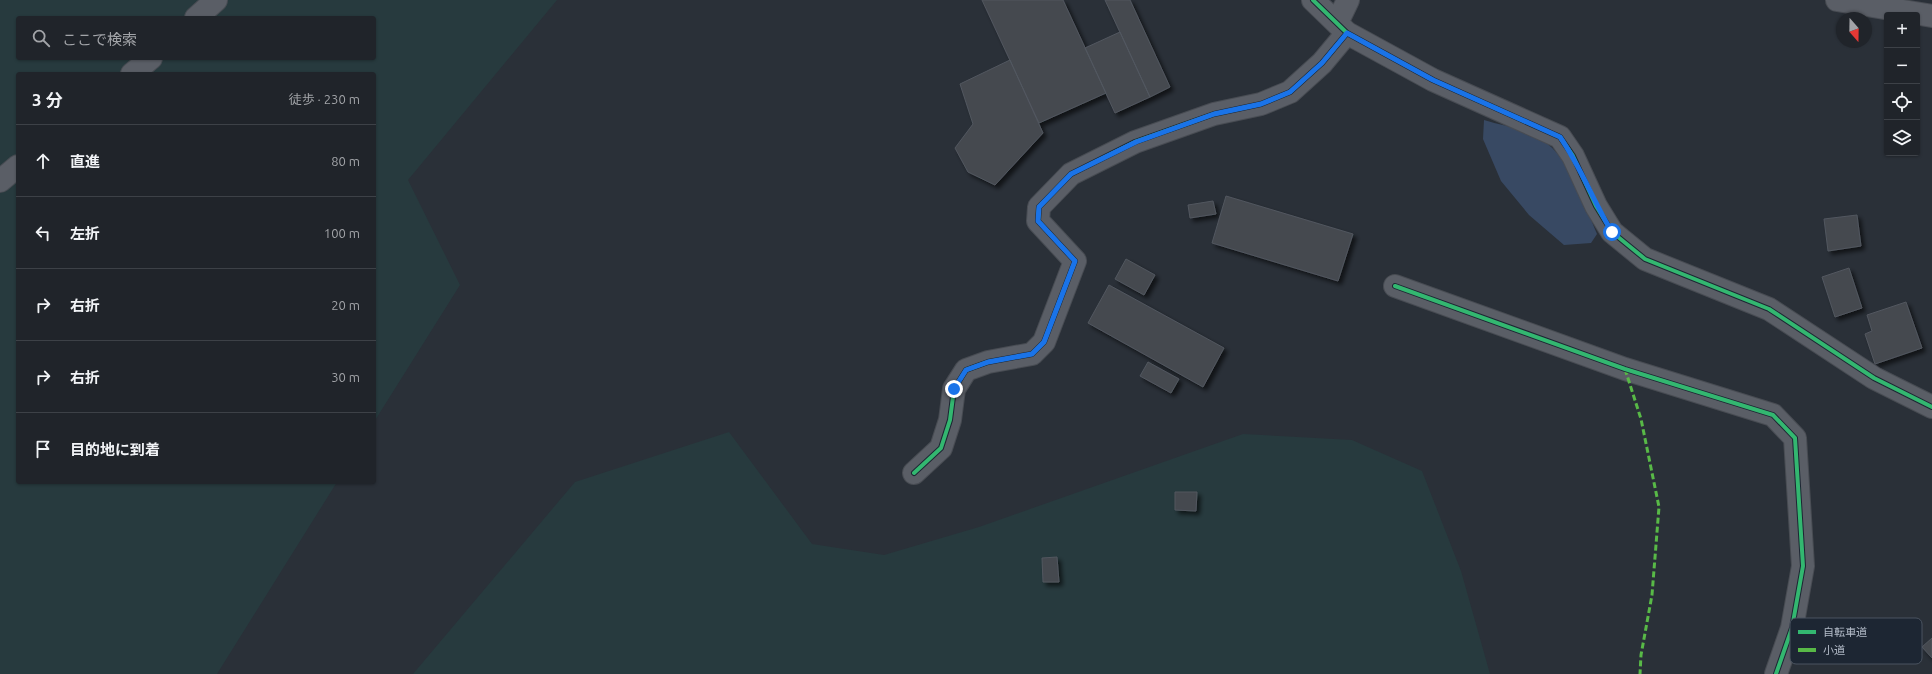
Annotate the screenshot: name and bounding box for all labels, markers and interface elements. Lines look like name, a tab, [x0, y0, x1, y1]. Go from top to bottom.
north arrow	[1836, 12, 1872, 48]
map controls	[1884, 12, 1920, 156]
button: +	[1884, 12, 1920, 48]
search box	[16, 16, 376, 60]
icon: search	[30, 27, 52, 49]
text: ここで検索	[62, 31, 137, 48]
button: −	[1884, 48, 1920, 84]
button: locate	[1884, 84, 1920, 120]
text: 3 分	[32, 90, 63, 109]
text: 徒歩 · 230 m	[289, 92, 360, 106]
button: layers	[1884, 120, 1920, 156]
icon: ahead	[32, 150, 54, 172]
text: 直進	[70, 153, 100, 170]
text: 80 m	[331, 154, 360, 168]
icon: left	[32, 222, 54, 244]
route start	[1603, 223, 1621, 241]
text: 左折	[70, 225, 100, 242]
text: 100 m	[324, 226, 360, 240]
icon: right	[32, 294, 54, 316]
text: 右折	[70, 297, 100, 314]
text: 20 m	[331, 298, 360, 312]
icon: right	[32, 366, 54, 388]
text: 右折	[70, 369, 100, 386]
text: 30 m	[331, 370, 360, 384]
route end	[945, 380, 963, 398]
icon: arrive	[32, 438, 54, 460]
text: 目的地に到着	[70, 441, 160, 458]
legend	[1790, 618, 1922, 664]
text: 自転車道	[1823, 626, 1867, 638]
text: 小道	[1823, 644, 1845, 656]

